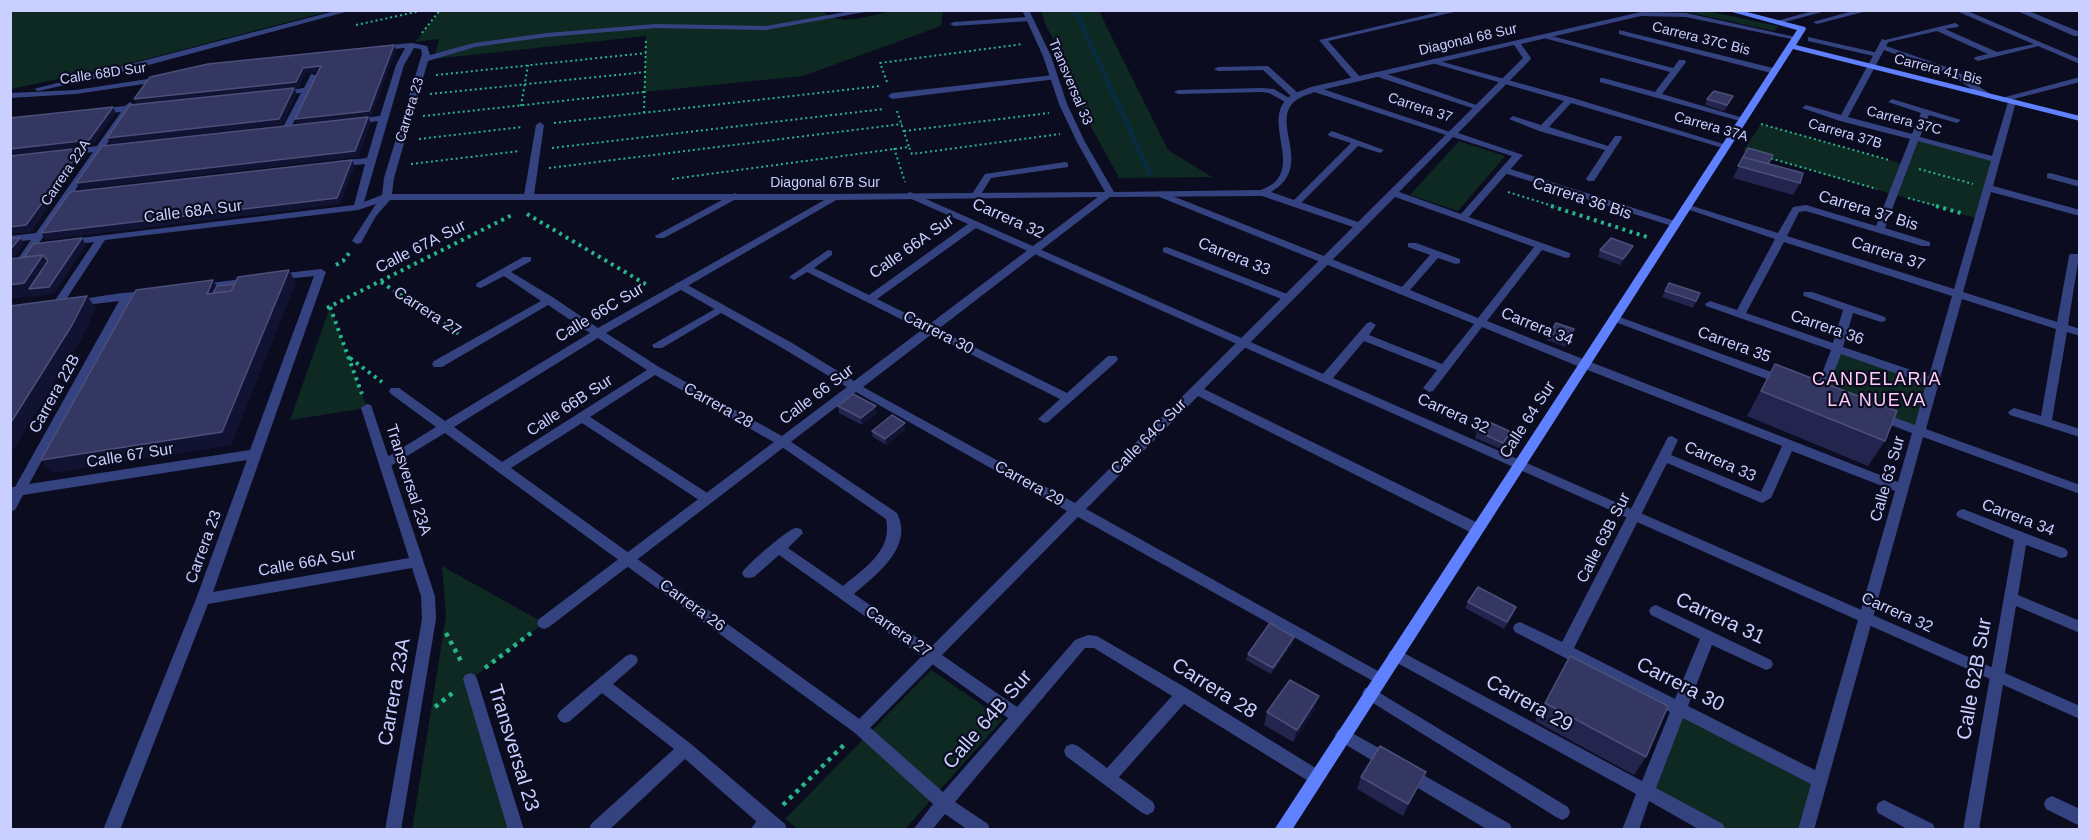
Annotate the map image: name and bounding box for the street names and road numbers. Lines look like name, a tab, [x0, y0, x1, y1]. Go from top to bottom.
street label: Carrera 37C Bis	[1650, 19, 1752, 59]
street label: Diagonal 68 Sur	[1417, 21, 1519, 59]
street label: Transversal 33	[1044, 36, 1096, 128]
street label: Carrera 41 Bis	[1892, 51, 1984, 89]
street label: Calle 68D Sur	[59, 60, 147, 88]
street label: Carrera 23	[392, 76, 428, 144]
street label: Carrera 37	[1386, 90, 1454, 126]
street label: Carrera 37C	[1865, 103, 1943, 139]
street label: Carrera 37A	[1672, 108, 1750, 146]
street label: Carrera 37B	[1806, 115, 1884, 153]
street label: Carrera 22A	[38, 137, 94, 209]
street label: Carrera 36 Bis	[1530, 174, 1634, 224]
street label: Diagonal 67B Sur	[770, 175, 880, 191]
street label: Carrera 37 Bis	[1816, 187, 1920, 235]
street label: Carrera 32	[969, 195, 1047, 243]
street label: Calle 68A Sur	[143, 196, 243, 228]
street label: Calle 66A Sur	[866, 211, 958, 283]
street label: Calle 67A Sur	[373, 216, 469, 278]
street label: Carrera 37	[1849, 233, 1927, 275]
street label: Carrera 33	[1195, 234, 1273, 280]
street label: Calle 66C Sur	[552, 279, 648, 347]
street label: Carrera 27	[390, 283, 464, 341]
street label: Carrera 34	[1498, 304, 1576, 350]
street label: Carrera 36	[1788, 306, 1866, 350]
street label: Carrera 30	[900, 307, 976, 359]
street label: Carrera 35	[1695, 323, 1773, 367]
street label: Carrera 22B	[25, 351, 85, 437]
street label: Calle 66 Sur	[776, 361, 858, 429]
street label: Calle 66B Sur	[523, 371, 617, 441]
street label: Calle 64 Sur	[1496, 378, 1560, 462]
street label: Carrera 28	[680, 379, 756, 433]
street label: Carrera 32	[1414, 390, 1492, 438]
street label: Calle 64C Sur	[1107, 395, 1191, 479]
street label: Transversal 23A	[381, 422, 435, 538]
street label: Calle 63 Sur	[1867, 434, 1909, 524]
street label: Carrera 33	[1681, 438, 1759, 486]
street label: Calle 67 Sur	[85, 440, 175, 472]
street label: Carrera 29	[991, 457, 1067, 511]
street label: Calle 63B Sur	[1573, 490, 1635, 586]
street label: Carrera 34	[1979, 495, 2057, 541]
street label: Carrera 23	[182, 508, 226, 586]
street label: Calle 66A Sur	[257, 545, 357, 581]
street label: Carrera 26	[655, 576, 729, 636]
street label: Carrera 31	[1672, 588, 1768, 650]
street label: Carrera 32	[1858, 589, 1936, 637]
street label: Carrera 27	[861, 602, 935, 662]
street label: Calle 62B Sur	[1952, 616, 1998, 742]
street label: Carrera 23A	[374, 636, 416, 748]
street label: Carrera 28	[1167, 653, 1261, 725]
street label: Carrera 30	[1632, 653, 1728, 717]
street label: Calle 64B Sur	[938, 666, 1038, 774]
street label: Carrera 29	[1481, 670, 1577, 738]
street label: Transversal 23	[482, 682, 544, 814]

